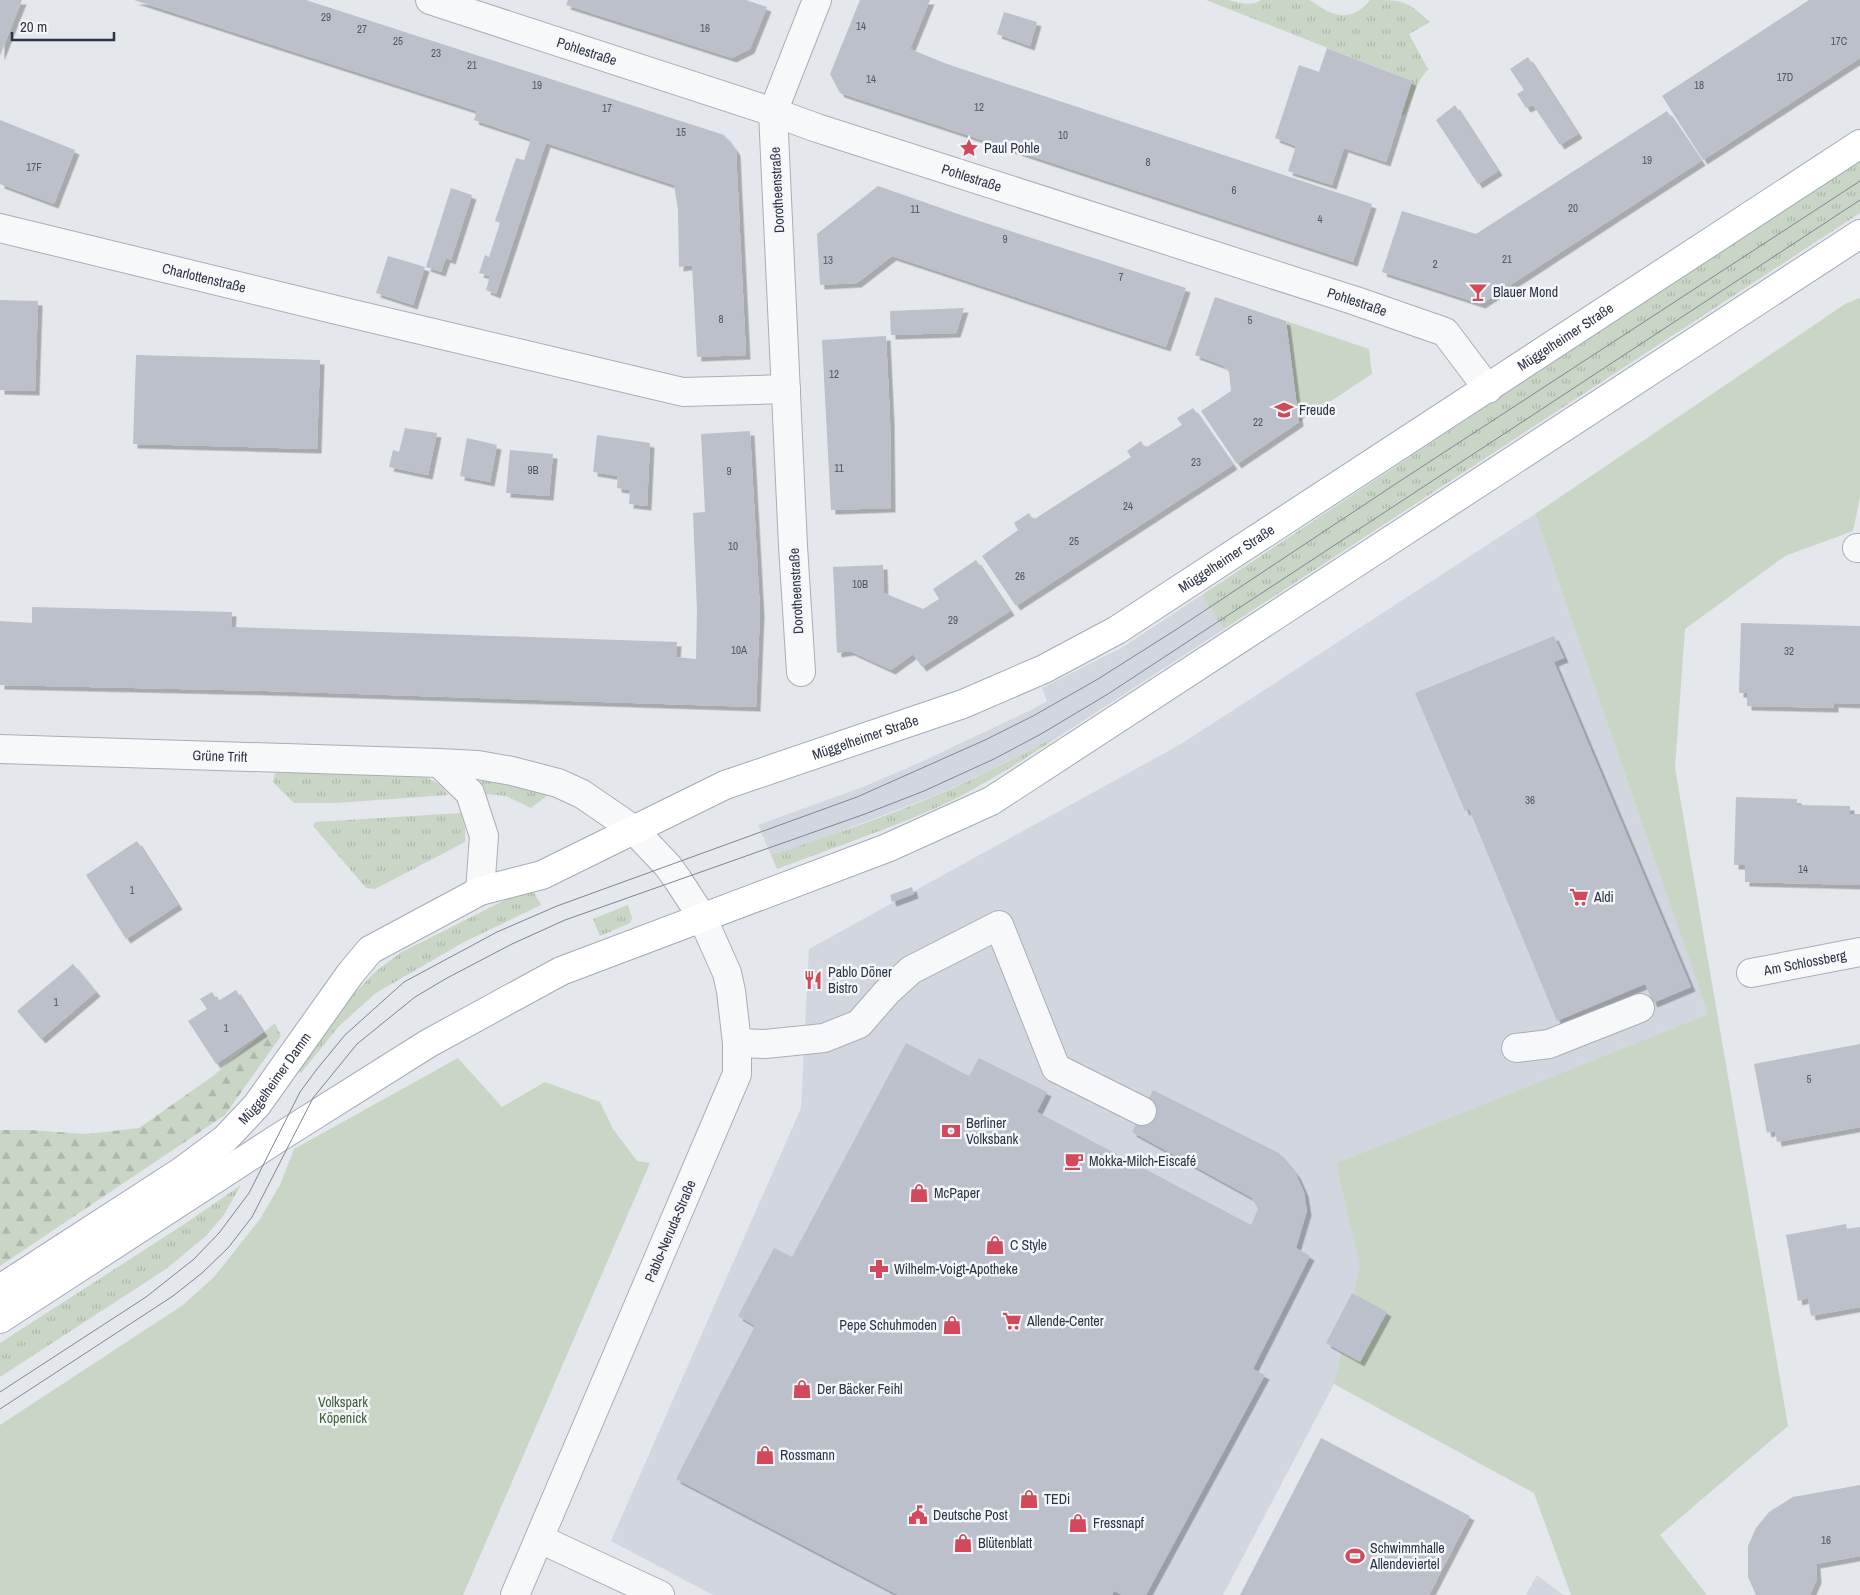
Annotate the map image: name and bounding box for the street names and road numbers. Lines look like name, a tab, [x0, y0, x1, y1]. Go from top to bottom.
street label: Pohlestraße	[555, 33, 619, 69]
street label: Dorotheenstraße	[766, 147, 788, 233]
street label: Pohlestraße	[939, 160, 1004, 196]
street label: Charlottenstraße	[160, 259, 248, 297]
street label: Pohlestraße	[1325, 283, 1389, 320]
street label: Müggelheimer Straße	[1514, 299, 1617, 375]
street label: Müggelheimer Straße	[1175, 520, 1278, 596]
street label: Dorotheenstraße	[785, 548, 807, 634]
street label: Müggelheimer Straße	[810, 711, 921, 764]
street label: Grüne Trift	[192, 746, 248, 766]
street label: Am Schlossberg	[1761, 946, 1848, 980]
street label: Müggelheimer Damm	[234, 1029, 315, 1128]
street label: Pablo-Neruda-Straße	[640, 1177, 700, 1285]

